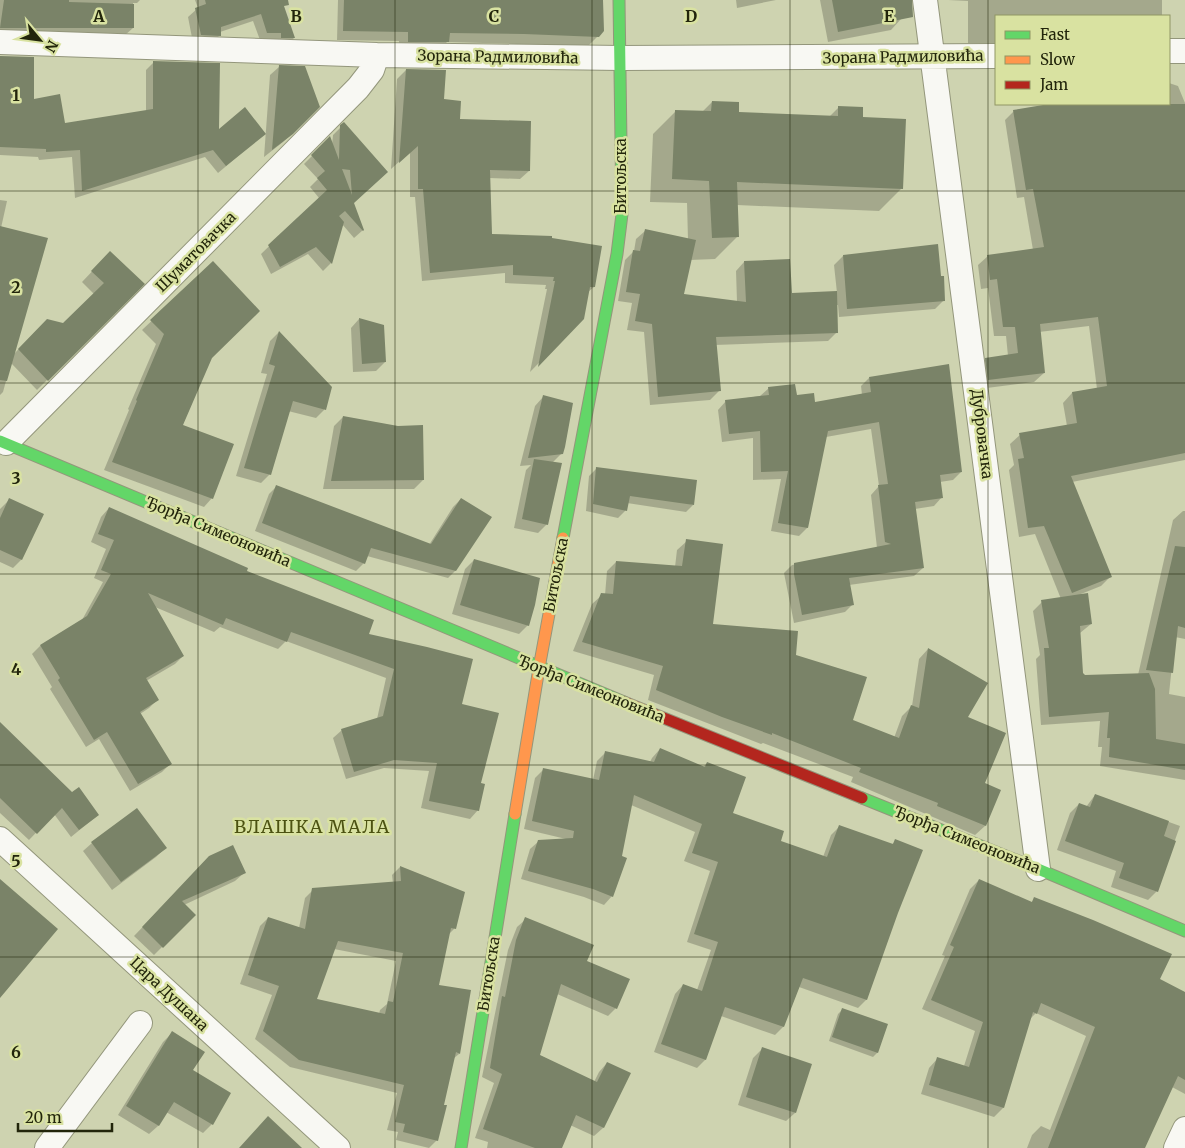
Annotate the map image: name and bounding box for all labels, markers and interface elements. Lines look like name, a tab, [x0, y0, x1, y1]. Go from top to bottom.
text: A	[92, 6, 105, 26]
text: B	[290, 6, 302, 26]
text: C	[489, 6, 499, 26]
text: D	[685, 6, 697, 26]
text: E	[884, 6, 895, 26]
north arrow	[15, 15, 65, 65]
legend	[995, 15, 1170, 105]
text: Fast	[1040, 25, 1070, 44]
text: N	[41, 37, 62, 56]
street label: Зорана Радмиловића	[417, 46, 579, 67]
street label: Зорана Радмиловића	[822, 46, 984, 67]
text: Slow	[1040, 50, 1075, 69]
text: Jam	[1039, 75, 1068, 94]
text: 1	[12, 85, 20, 105]
street label: Битољска	[611, 138, 630, 214]
street label: Шуматовачка	[151, 207, 240, 296]
text: 2	[11, 277, 21, 297]
street label: Дубровачка	[968, 388, 997, 480]
text: 3	[11, 468, 21, 488]
street label: Ђорђа Симеоновића	[143, 492, 294, 571]
street label: Битољска	[539, 536, 572, 614]
street label: Ђорђа Симеоновића	[515, 651, 667, 727]
text: 4	[11, 659, 21, 679]
street label: Ђорђа Симеоновића	[891, 802, 1043, 878]
district label: ВЛАШКА МАЛА	[234, 815, 390, 838]
text: 5	[11, 851, 21, 871]
street label: Битољска	[473, 935, 504, 1013]
street label: Цара Душана	[126, 952, 213, 1035]
text: 6	[11, 1042, 21, 1062]
scale bar	[18, 1100, 111, 1132]
text: 20 m	[25, 1108, 62, 1127]

